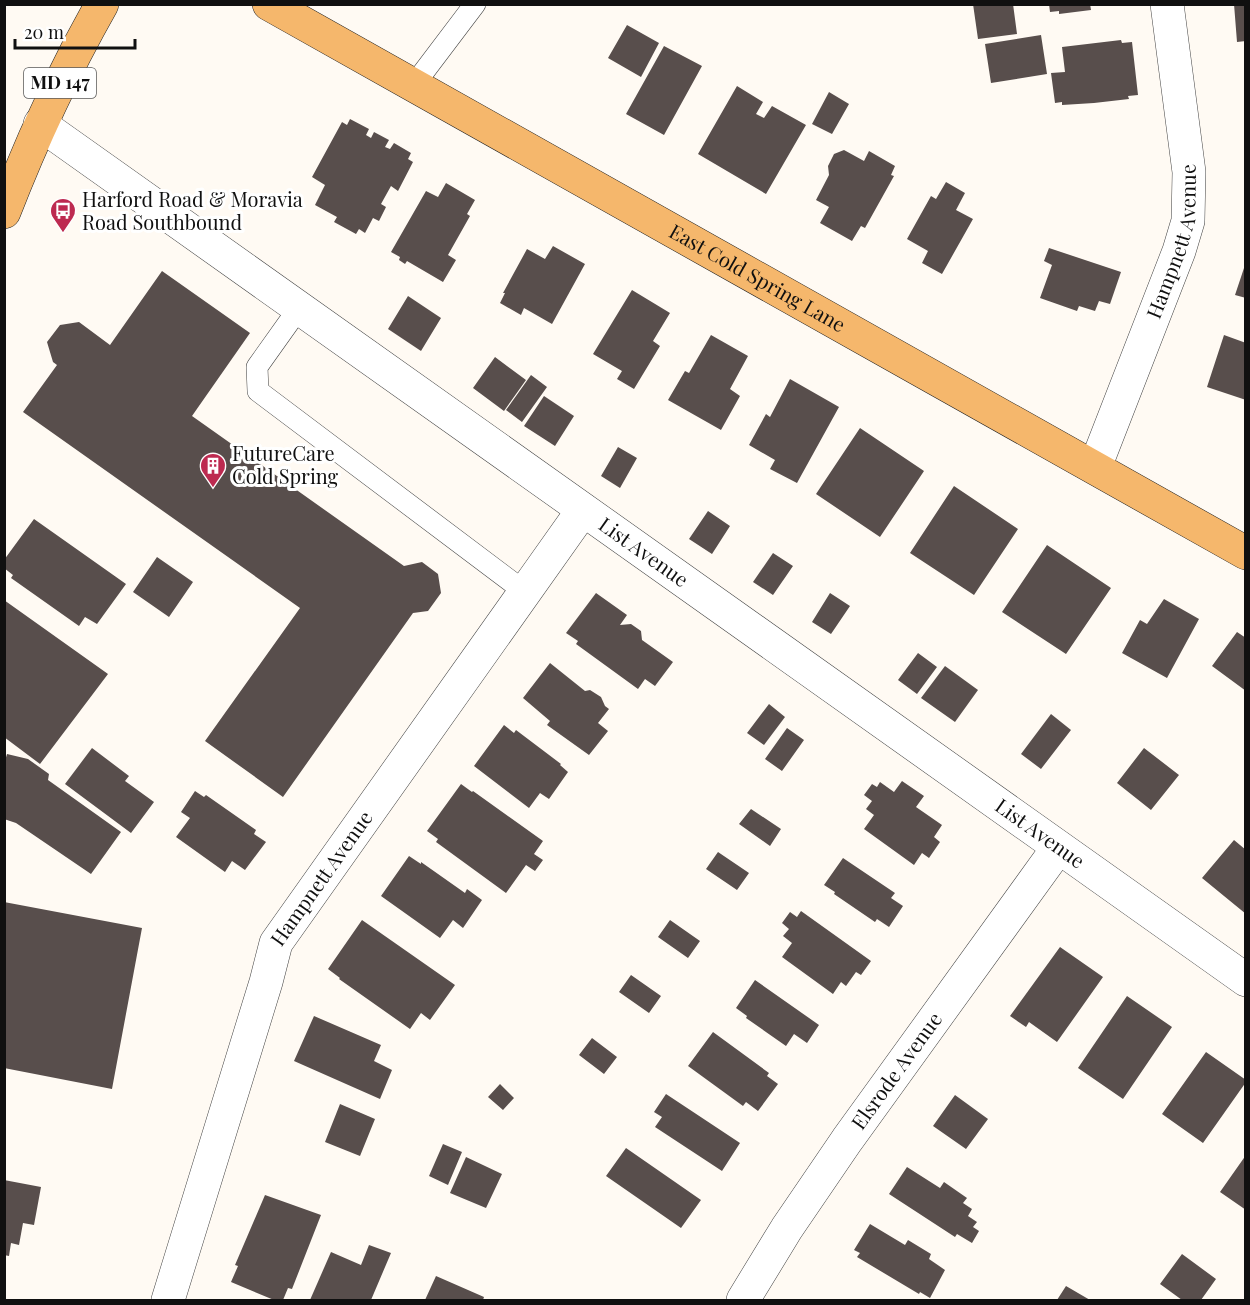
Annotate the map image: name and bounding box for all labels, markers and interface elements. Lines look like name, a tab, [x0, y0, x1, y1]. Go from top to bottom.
scale bar	[15, 12, 135, 50]
text: 20 m	[24, 20, 64, 44]
road number: MD 147	[24, 68, 96, 98]
street label: Hampnett Avenue	[1139, 163, 1201, 322]
place label: Harford Road & Moravia Road Southbound	[82, 185, 303, 235]
bus stop icon: Harford Road & Moravia Road Southbound	[48, 196, 78, 234]
street label: East Cold Spring Lane	[665, 217, 851, 337]
place label: FutureCare Cold Spring	[232, 439, 339, 489]
building icon: FutureCare Cold Spring	[198, 451, 228, 489]
street label: List Avenue	[594, 510, 694, 592]
street label: List Avenue	[991, 791, 1091, 873]
street label: Hampnett Avenue	[263, 805, 378, 951]
street label: Elsrode Avenue	[844, 1006, 947, 1134]

